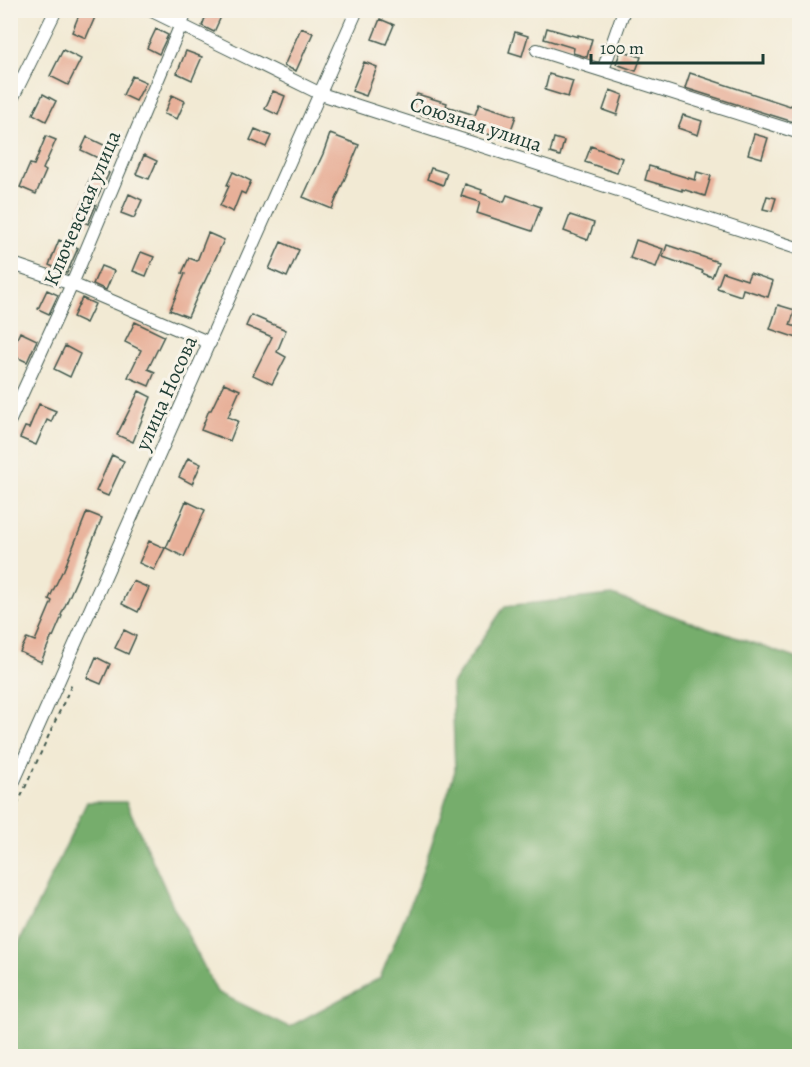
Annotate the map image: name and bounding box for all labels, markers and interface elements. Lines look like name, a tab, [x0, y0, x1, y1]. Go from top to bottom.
scale bar	[591, 27, 764, 65]
text: 100 m	[600, 36, 644, 60]
street label: Союзная улица	[406, 89, 546, 159]
street label: Ключевская улица	[37, 126, 127, 290]
street label: улица Носова	[128, 331, 204, 456]

